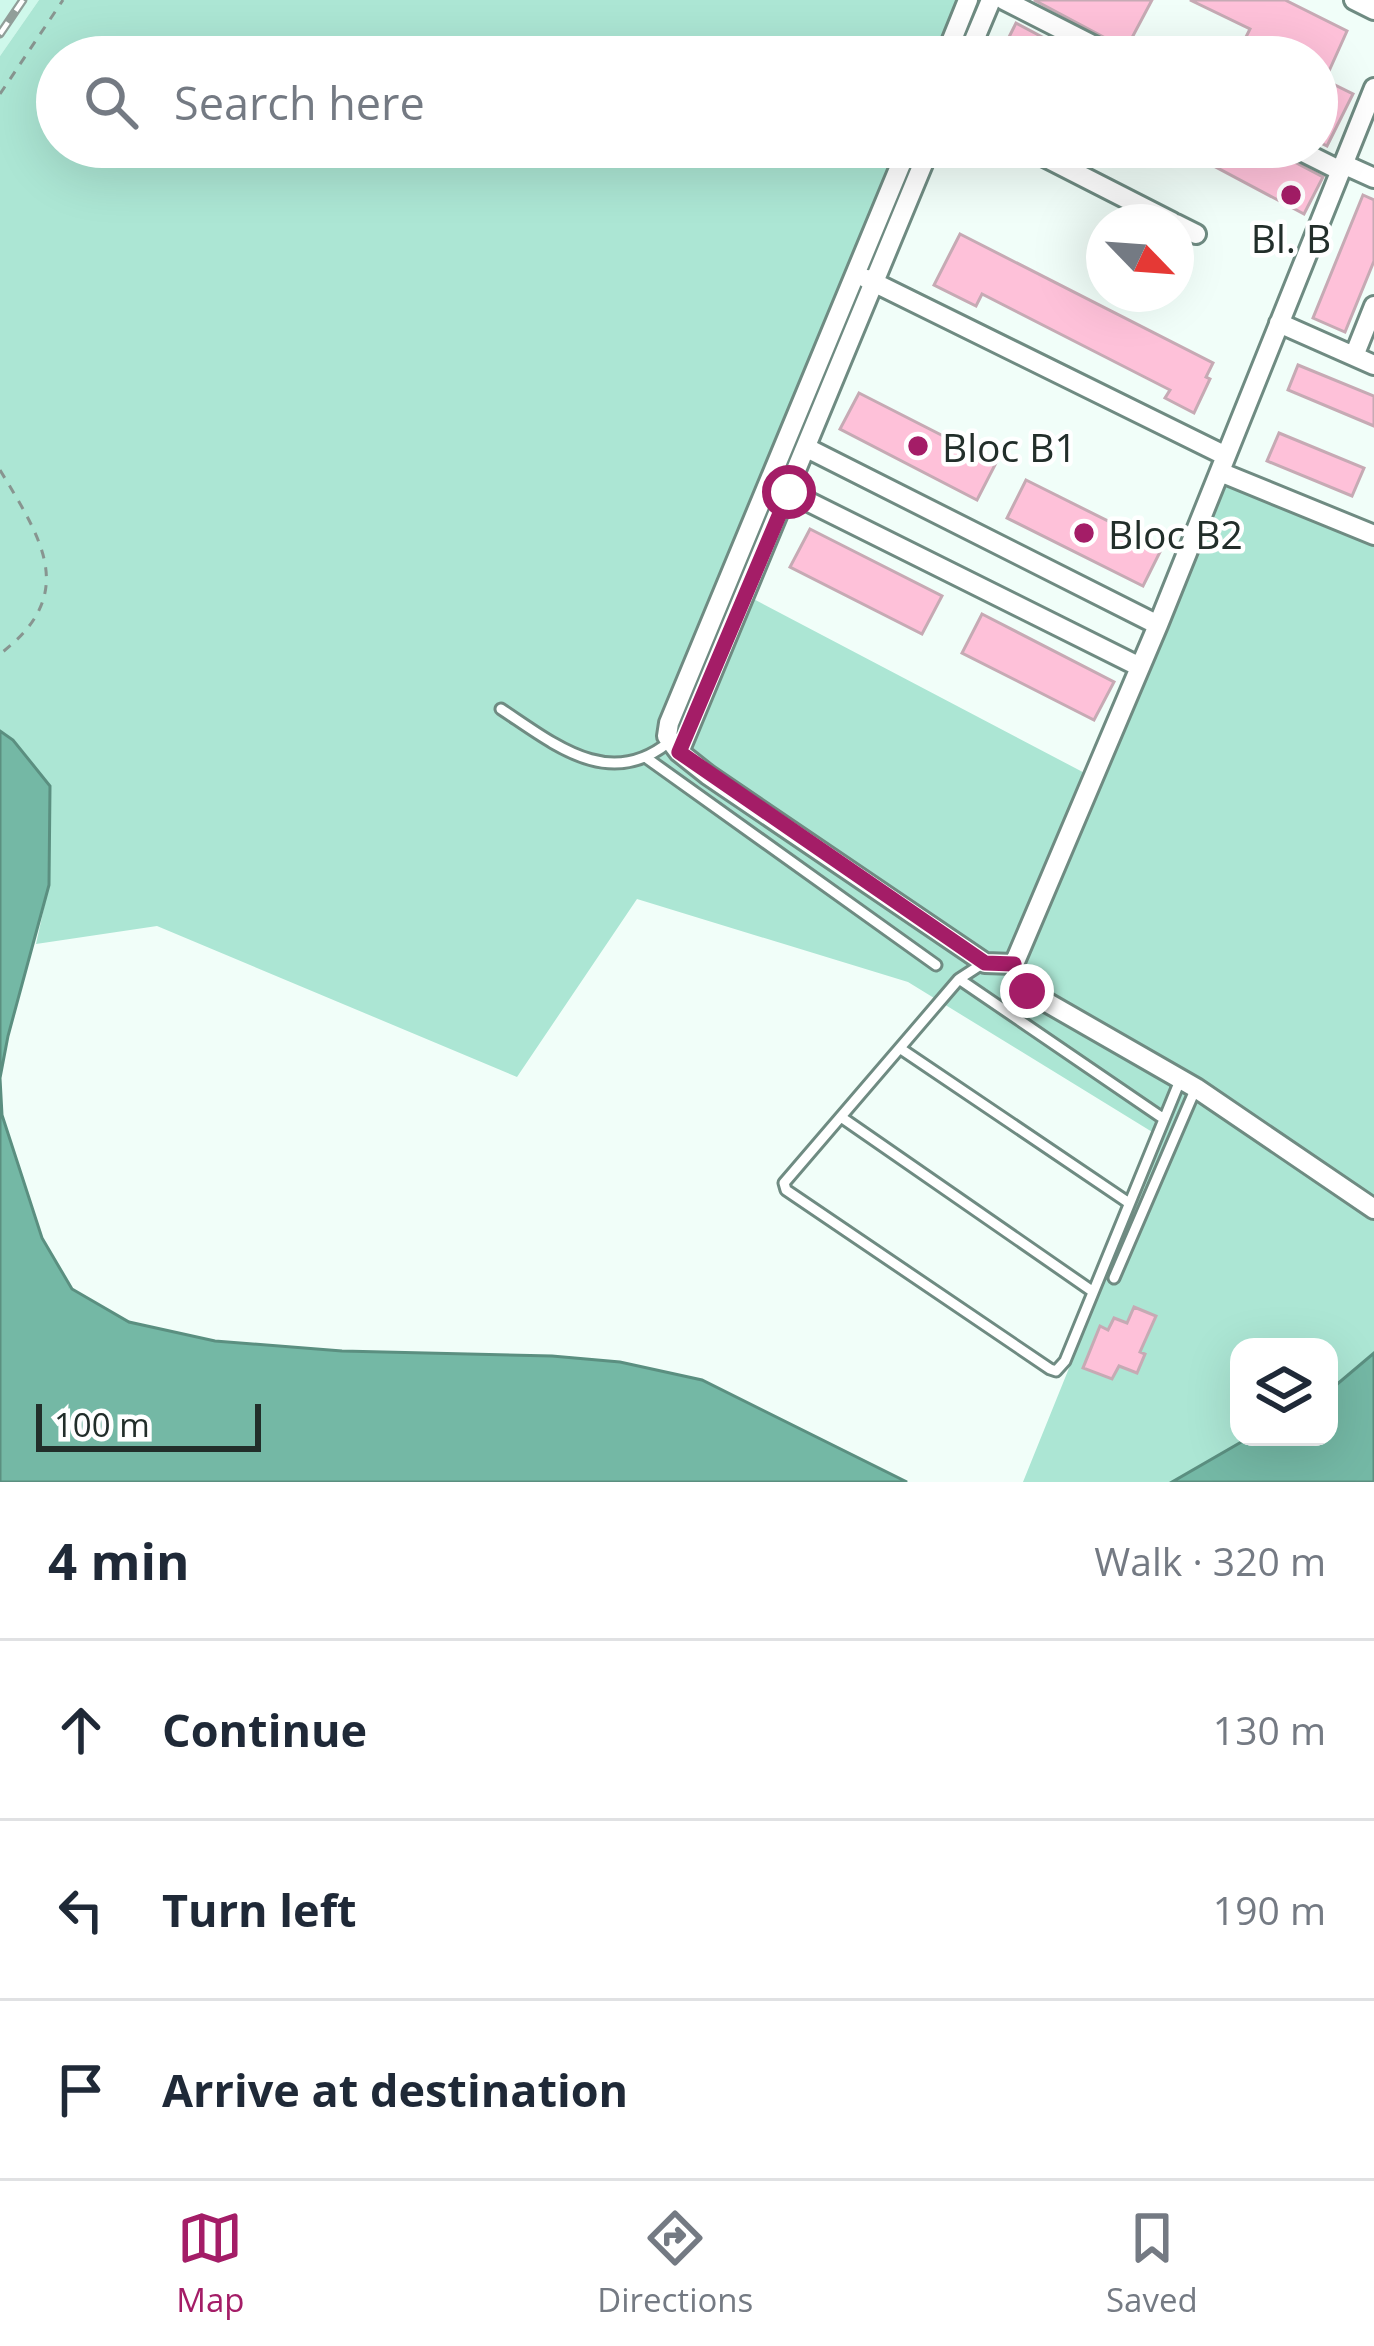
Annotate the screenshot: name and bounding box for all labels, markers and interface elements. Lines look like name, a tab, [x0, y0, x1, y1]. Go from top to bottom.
search box	[36, 36, 1338, 168]
icon: search	[78, 69, 144, 135]
text: Search here	[174, 72, 425, 133]
marker: Bl. B	[1278, 182, 1304, 208]
north arrow	[1086, 204, 1194, 312]
place label: Bl. B	[1251, 211, 1331, 264]
place label: Bloc B1	[942, 420, 1077, 473]
marker: Bloc B1	[905, 433, 931, 459]
route start	[762, 465, 816, 519]
place label: Bloc B2	[1108, 507, 1243, 560]
marker: Bloc B2	[1071, 520, 1097, 546]
route end	[1000, 964, 1054, 1018]
map controls	[1230, 1338, 1338, 1446]
button: layers	[1230, 1338, 1338, 1446]
scale bar	[36, 1398, 261, 1451]
text: 100 m	[54, 1402, 150, 1447]
text: 4 min	[48, 1525, 190, 1595]
text: Walk · 320 m	[1094, 1534, 1326, 1587]
icon: ahead	[48, 1697, 114, 1763]
text: Continue	[162, 1699, 367, 1760]
text: 130 m	[1213, 1703, 1326, 1756]
icon: left	[48, 1877, 114, 1943]
text: Turn left	[162, 1879, 357, 1940]
text: 190 m	[1213, 1883, 1326, 1936]
icon: arrive	[48, 2057, 114, 2123]
text: Arrive at destination	[162, 2059, 628, 2120]
tab: Map	[176, 2205, 245, 2322]
tab: Directions	[597, 2205, 753, 2322]
tab: Saved	[1106, 2205, 1198, 2322]

